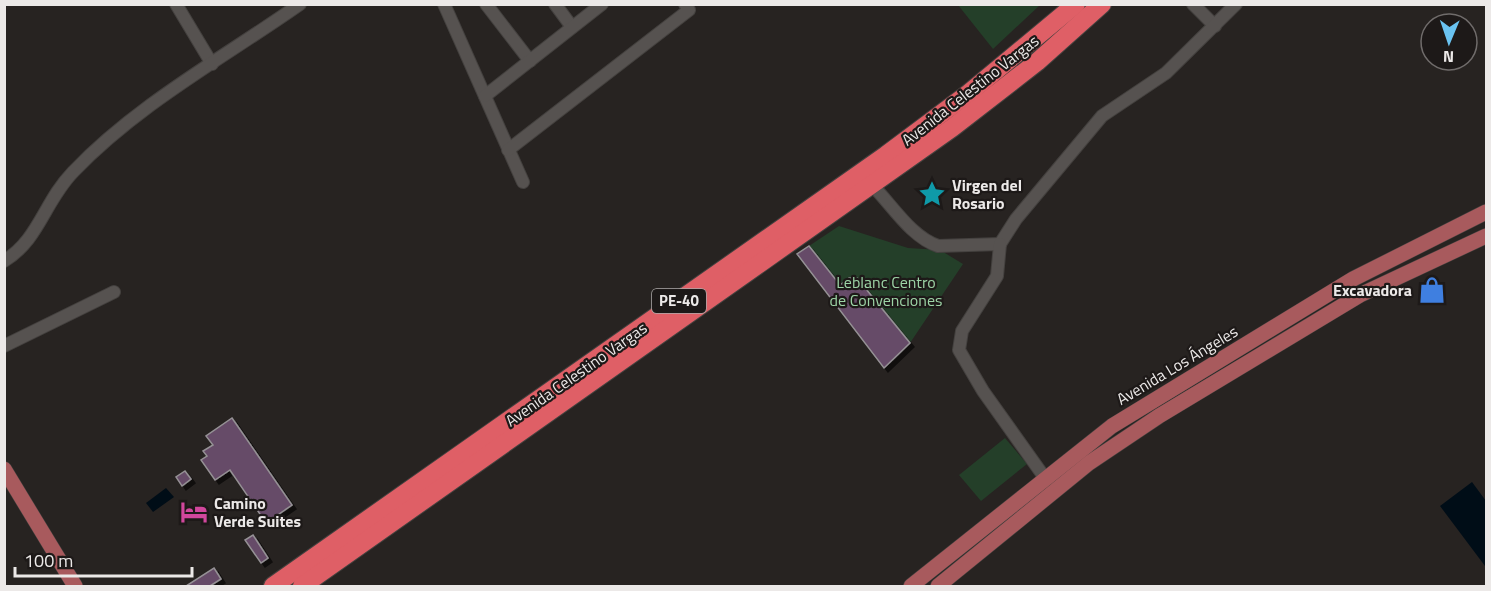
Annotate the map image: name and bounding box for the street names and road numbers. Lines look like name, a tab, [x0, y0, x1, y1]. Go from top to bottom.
street label: Avenida Celestino Vargas	[896, 29, 1044, 151]
road number: PE-40	[652, 289, 706, 313]
street label: Avenida Celestino Vargas	[500, 316, 652, 432]
street label: Avenida Los Ángeles	[1112, 319, 1242, 411]

